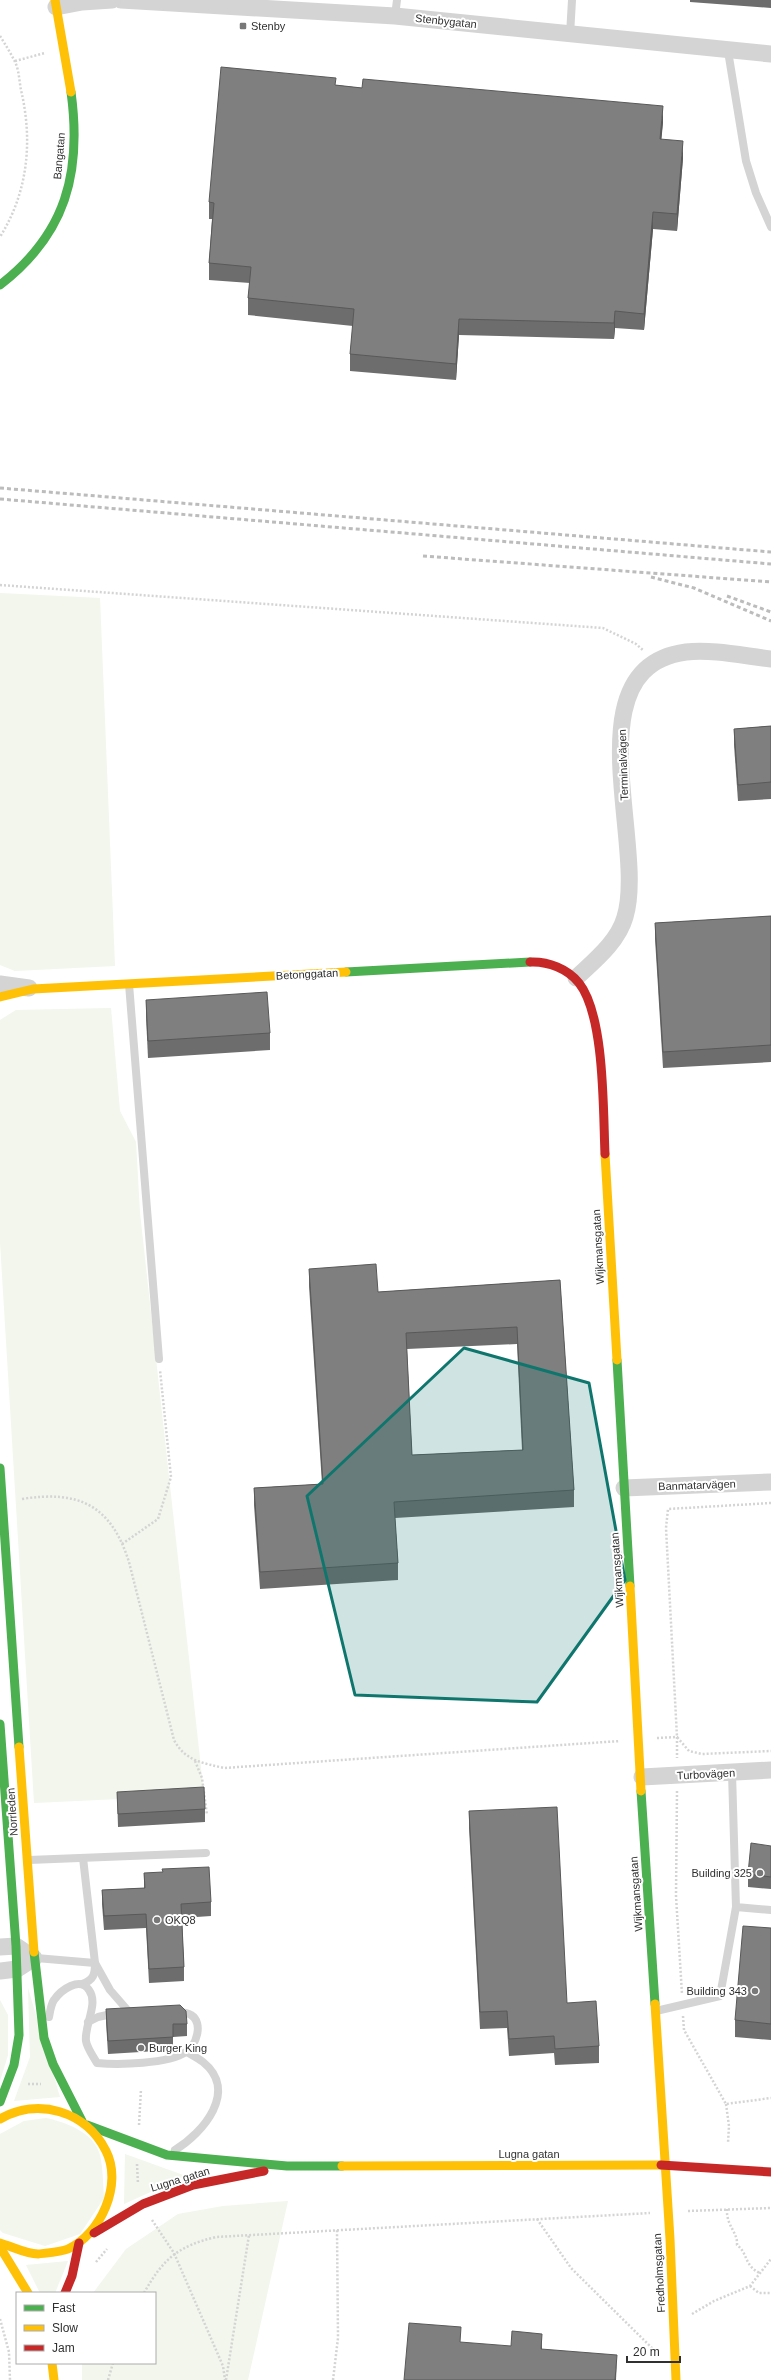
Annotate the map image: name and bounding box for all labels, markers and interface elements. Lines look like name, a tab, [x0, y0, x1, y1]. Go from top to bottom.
street label: Stenbygatan	[415, 12, 477, 30]
place label: Stenby	[251, 20, 286, 32]
marker: Stenby	[238, 21, 248, 31]
street label: Bangatan	[51, 132, 67, 180]
street label: Terminalvägen	[616, 729, 630, 801]
street label: Betonggatan	[276, 966, 338, 982]
street label: Wijkmansgatan	[590, 1209, 606, 1285]
street label: Banmatarvägen	[658, 1478, 736, 1492]
street label: Wijkmansgatan	[608, 1532, 626, 1608]
street label: Turbovägen	[677, 1766, 735, 1782]
street label: Norrleden	[4, 1787, 20, 1837]
street label: Wijkmansgatan	[627, 1856, 645, 1932]
place label: Building 325	[691, 1867, 752, 1879]
marker: Building 325	[755, 1868, 765, 1878]
place label: OKQ8	[165, 1914, 196, 1926]
marker: OKQ8	[152, 1915, 162, 1925]
place label: Building 343	[686, 1985, 747, 1997]
marker: Building 343	[750, 1986, 760, 1996]
place label: Burger King	[149, 2042, 207, 2054]
marker: Burger King	[136, 2043, 146, 2053]
street label: Lugna gatan	[498, 2148, 560, 2160]
street label: Lugna gatan	[149, 2164, 211, 2194]
street label: Fredholmsgatan	[651, 2233, 667, 2313]
legend	[16, 2292, 156, 2364]
text: Fast	[52, 2301, 76, 2315]
text: Slow	[52, 2321, 78, 2335]
scale bar	[627, 2338, 680, 2364]
text: Jam	[52, 2341, 75, 2355]
text: 20 m	[633, 2345, 660, 2359]

